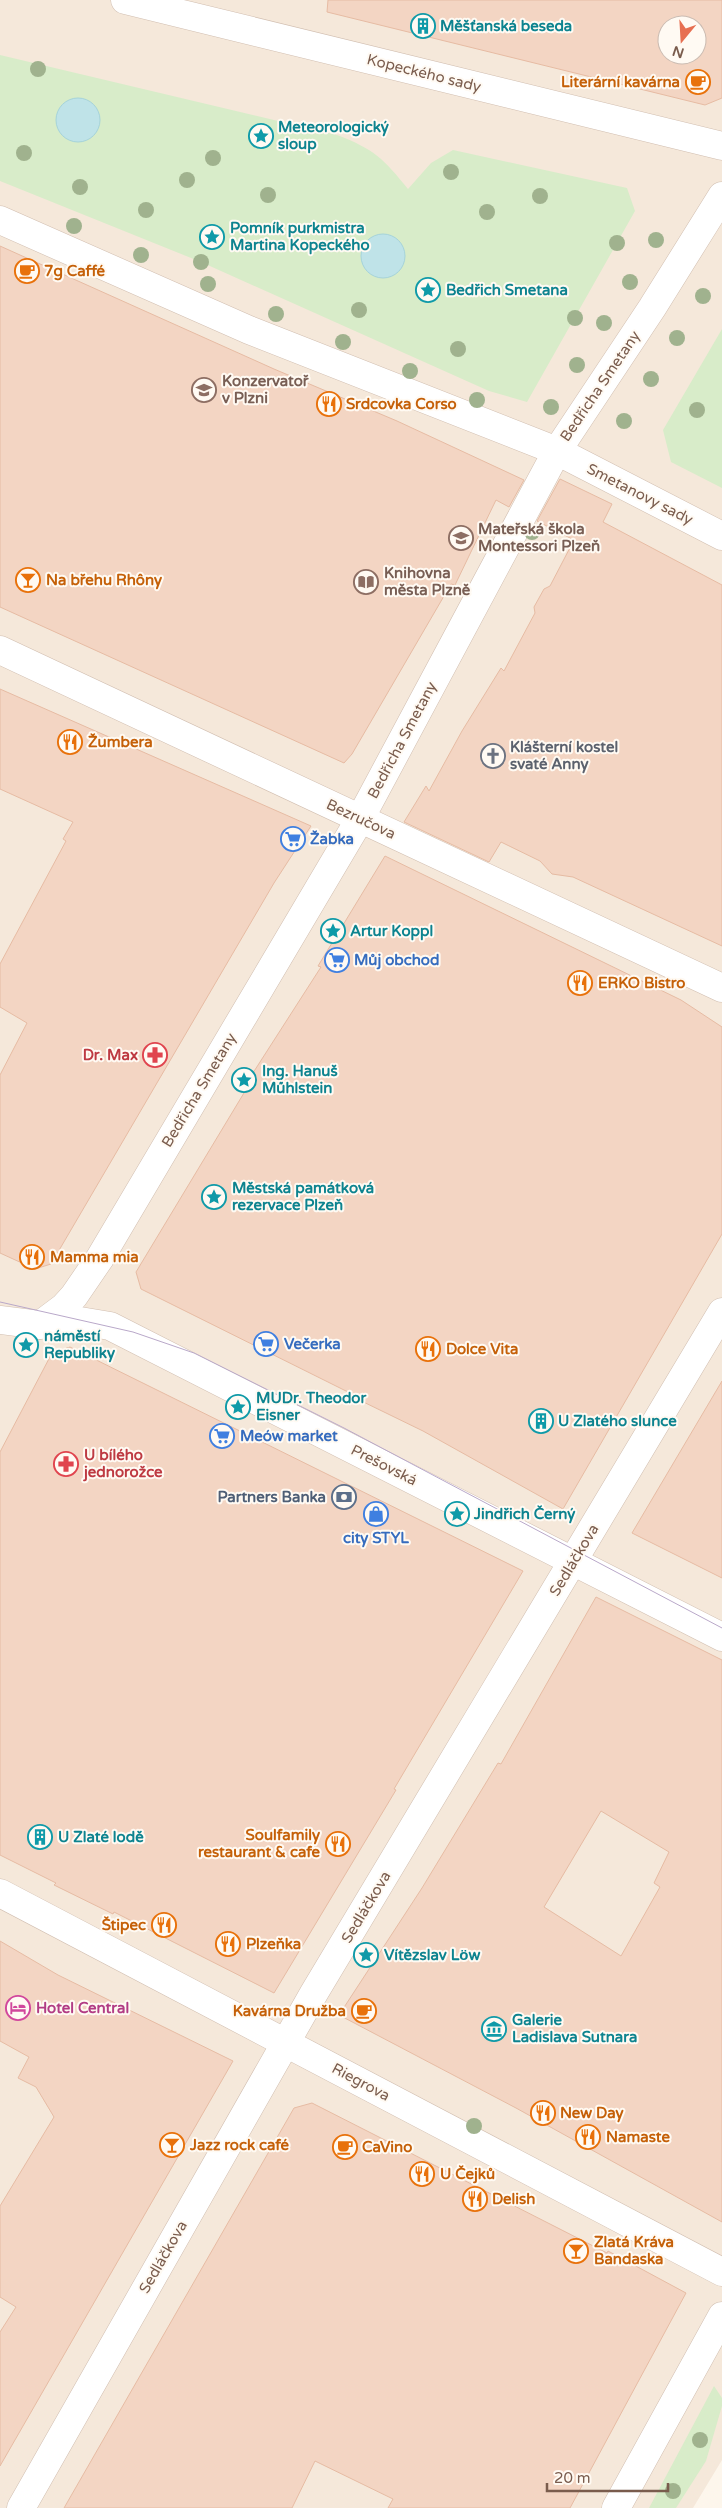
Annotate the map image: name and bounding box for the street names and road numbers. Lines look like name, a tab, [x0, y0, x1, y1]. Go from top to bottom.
street label: Kopeckého sady	[365, 50, 483, 96]
street label: Bedřicha Smetany	[556, 327, 644, 445]
street label: Smetanovy sady	[584, 459, 696, 529]
street label: Bedřicha Smetany	[364, 678, 440, 802]
street label: Bezručova	[323, 795, 399, 843]
street label: Bedřicha Smetany	[158, 1030, 240, 1150]
street label: Prešovská	[348, 1441, 420, 1489]
street label: Sedláčkova	[546, 1521, 602, 1599]
street label: Sedláčkova	[338, 1868, 394, 1946]
street label: Riegrova	[329, 2059, 393, 2105]
street label: Sedláčkova	[135, 2218, 191, 2296]

